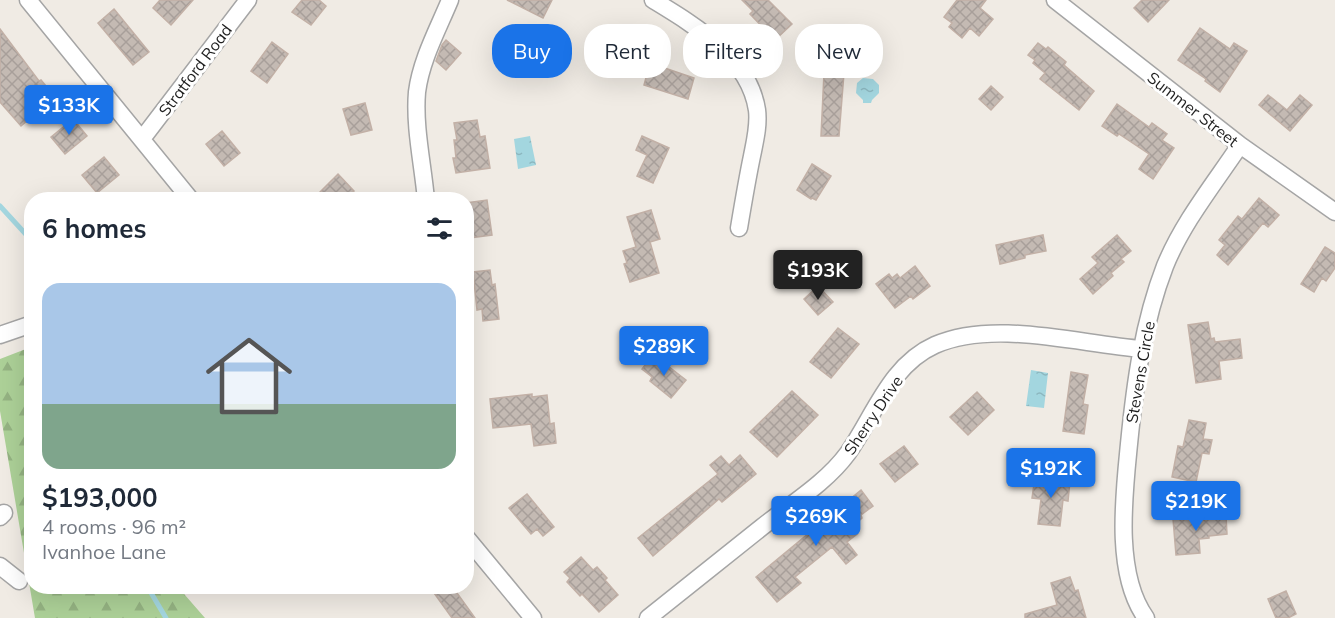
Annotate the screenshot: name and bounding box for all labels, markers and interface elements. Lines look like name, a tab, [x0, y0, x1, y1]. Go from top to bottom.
street label: Stratford Road	[154, 20, 236, 120]
chip: Buy	[492, 24, 572, 78]
chip: Rent	[584, 24, 671, 78]
chip: Filters	[683, 24, 783, 78]
chip: New	[795, 24, 883, 78]
street label: Summer Street	[1143, 67, 1243, 151]
pin: $133K	[27, 85, 111, 136]
text: $133K	[38, 92, 100, 117]
text: 6 homes	[42, 212, 146, 245]
icon: filters	[423, 212, 456, 245]
pin: $193K	[776, 250, 860, 301]
text: $193K	[787, 257, 849, 282]
street label: Stevens Circle	[1121, 319, 1159, 425]
icon: home	[195, 322, 303, 430]
pin: $289K	[622, 326, 706, 377]
text: $289K	[633, 333, 695, 358]
street label: Sherry Drive	[839, 371, 907, 459]
pin: $192K	[1009, 448, 1093, 499]
text: $192K	[1020, 455, 1082, 480]
text: $193,000	[42, 481, 158, 514]
pin: $219K	[1154, 481, 1238, 532]
text: $219K	[1165, 488, 1227, 513]
pin: $269K	[774, 496, 858, 547]
text: $269K	[785, 503, 847, 528]
text: 4 rooms · 96 m²	[42, 514, 186, 539]
text: Ivanhoe Lane	[42, 539, 166, 564]

